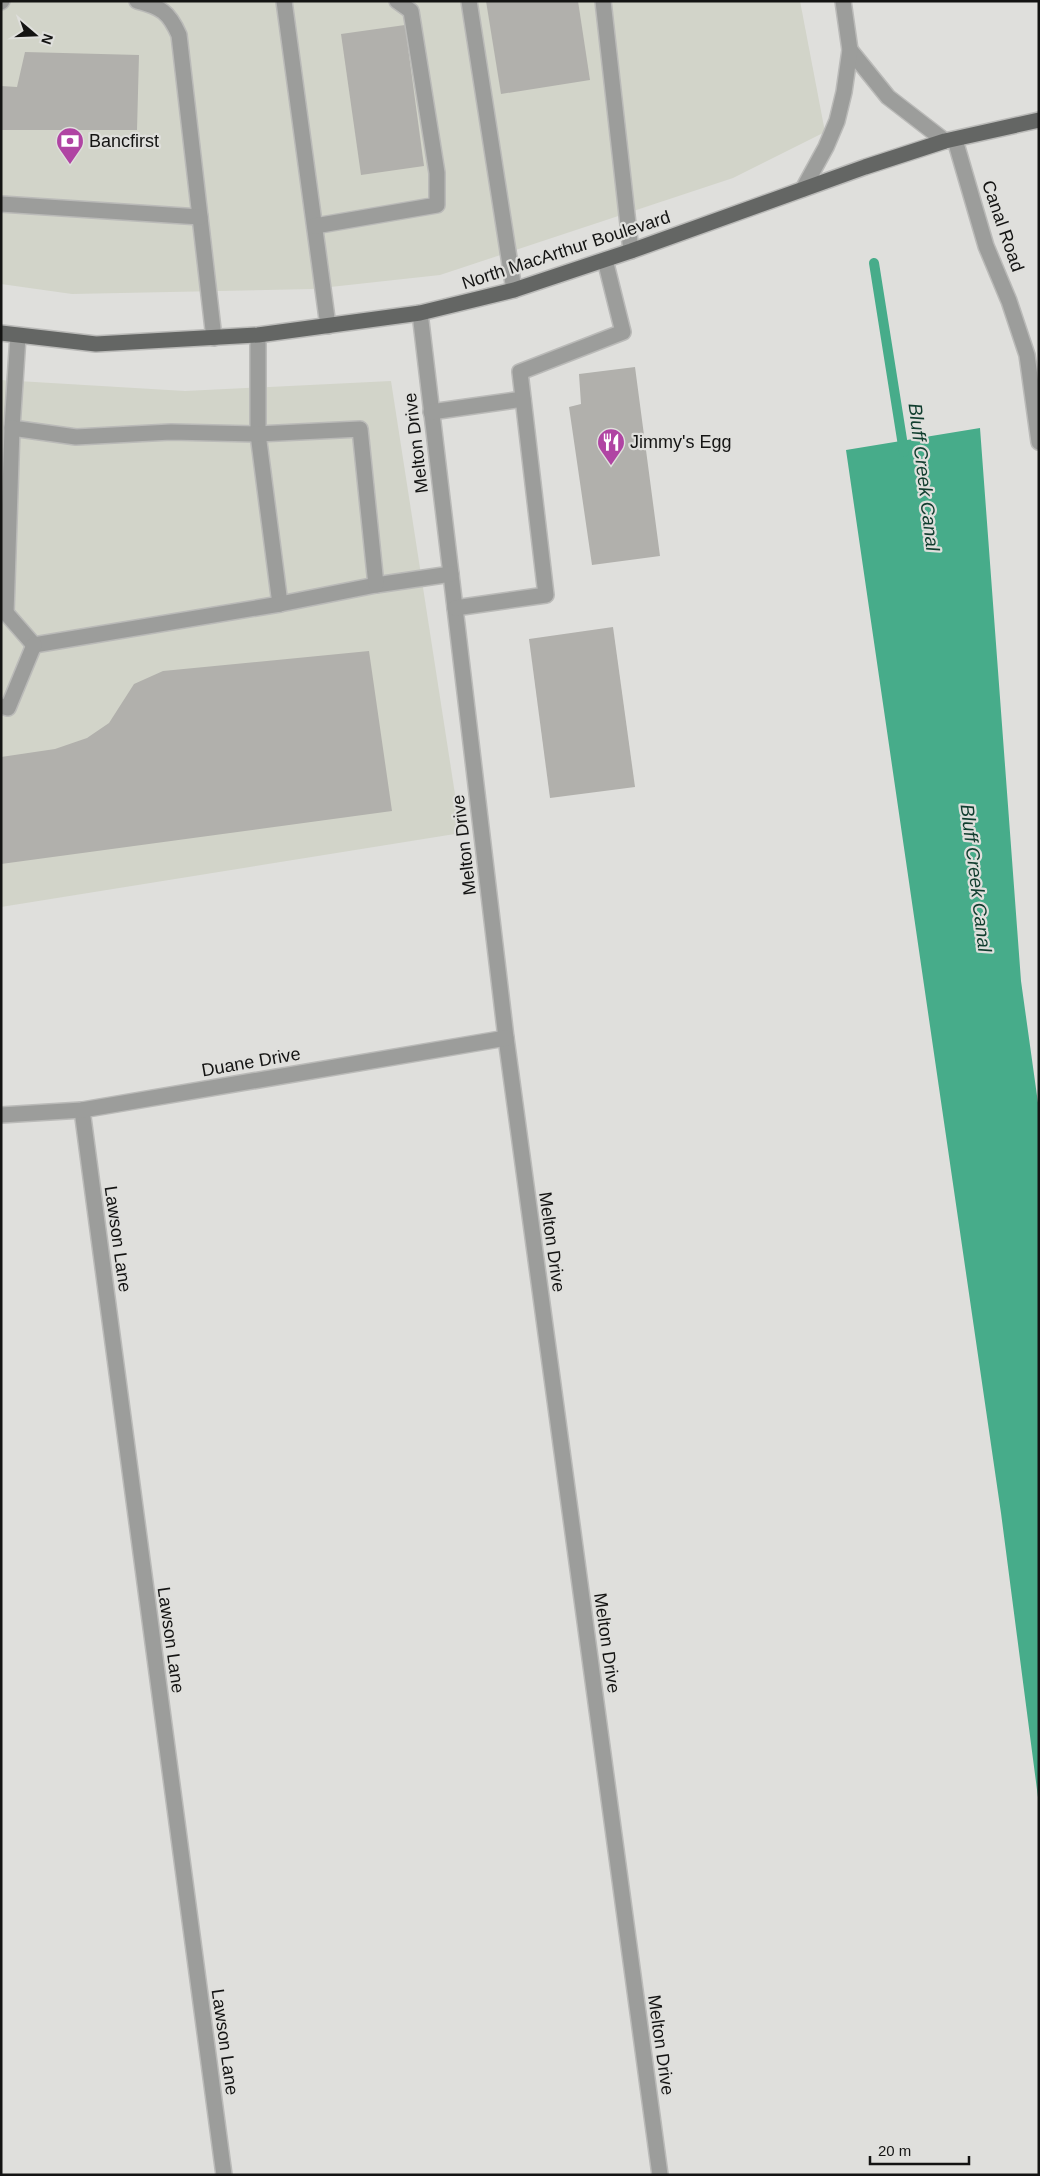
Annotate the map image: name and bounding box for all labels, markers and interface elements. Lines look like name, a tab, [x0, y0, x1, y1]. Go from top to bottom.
north arrow	[10, 10, 60, 60]
text: N	[38, 32, 57, 47]
bank icon: Bancfirst	[55, 126, 85, 165]
place label: Bancfirst	[89, 131, 159, 151]
street label: Canal Road	[978, 178, 1028, 274]
street label: North MacArthur Boulevard	[459, 207, 673, 293]
street label: Melton Drive	[400, 392, 432, 494]
water label: Bluff Creek Canal	[905, 402, 944, 553]
restaurant icon: Jimmy's Egg	[596, 427, 626, 466]
place label: Jimmy's Egg	[630, 432, 731, 452]
street label: Melton Drive	[448, 794, 480, 896]
water label: Bluff Creek Canal	[957, 803, 996, 954]
street label: Duane Drive	[200, 1043, 302, 1081]
street label: Lawson Lane	[101, 1185, 135, 1293]
street label: Melton Drive	[535, 1191, 569, 1293]
street label: Lawson Lane	[154, 1586, 188, 1694]
street label: Melton Drive	[590, 1592, 624, 1694]
street label: Lawson Lane	[208, 1988, 242, 2096]
street label: Melton Drive	[644, 1994, 678, 2096]
scale bar	[870, 2134, 969, 2166]
text: 20 m	[878, 2142, 911, 2159]

